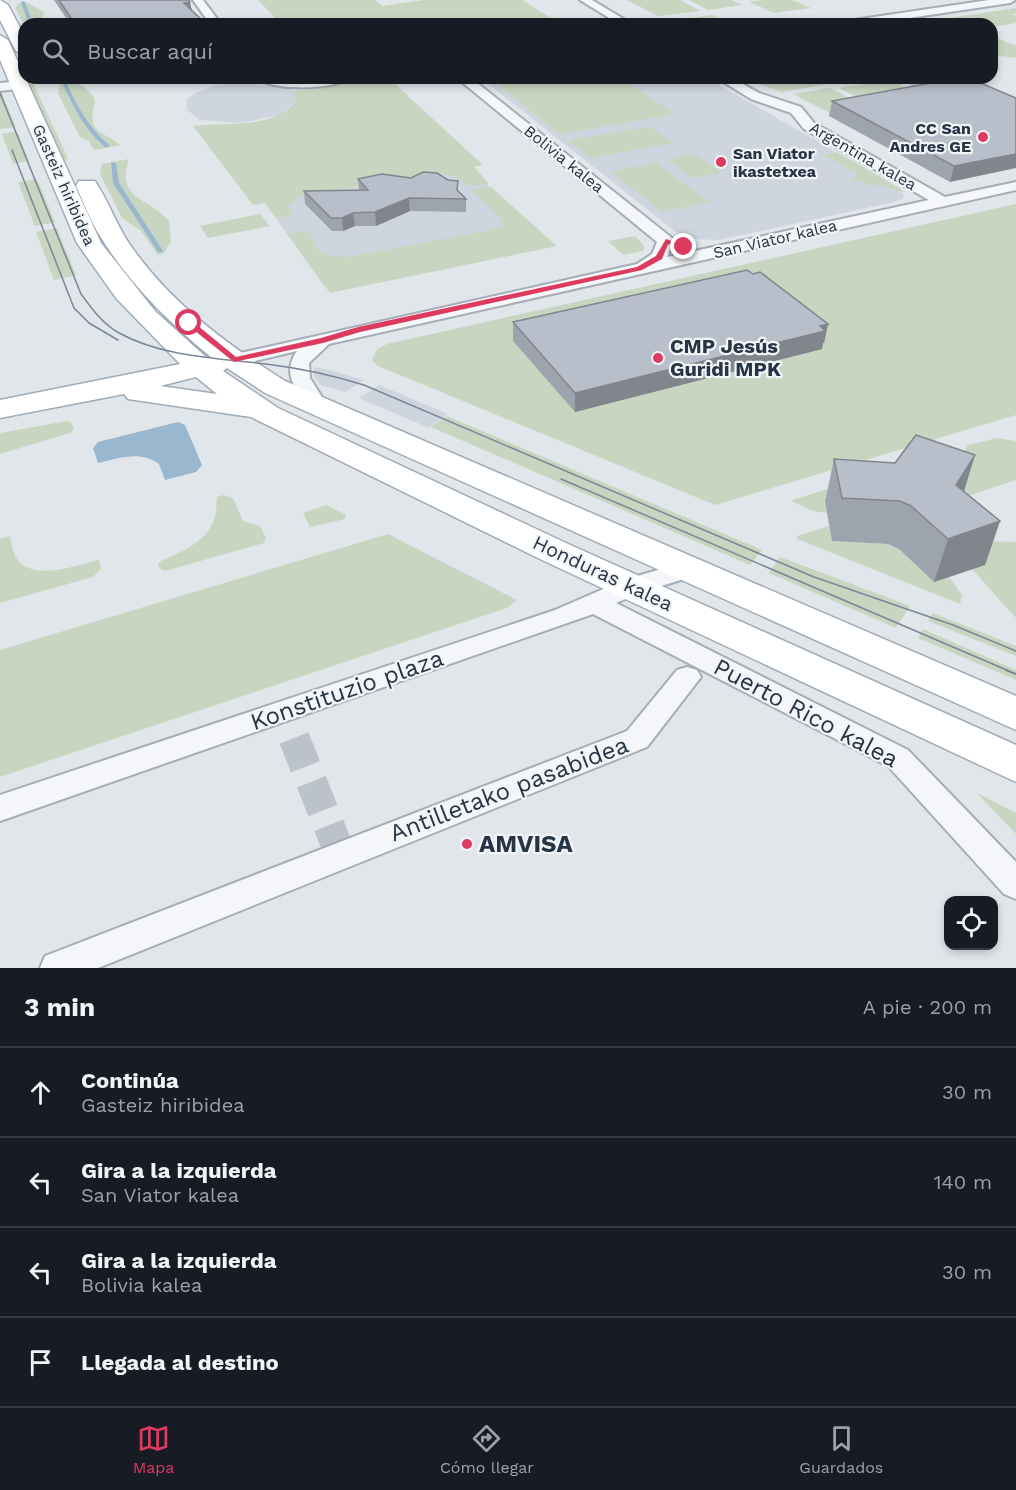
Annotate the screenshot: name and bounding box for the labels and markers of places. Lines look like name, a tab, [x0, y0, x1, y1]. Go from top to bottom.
place label: CC San Andres GE	[889, 119, 971, 156]
marker: CC San Andres GE	[976, 130, 990, 144]
place label: San Viator ikastetxea	[733, 144, 817, 181]
marker: San Viator ikastetxea	[714, 155, 728, 169]
place label: CMP Jesús Guridi MPK	[670, 334, 781, 381]
marker: CMP Jesús Guridi MPK	[651, 351, 665, 365]
place label: AMVISA	[479, 830, 574, 858]
marker: AMVISA	[460, 837, 474, 851]

